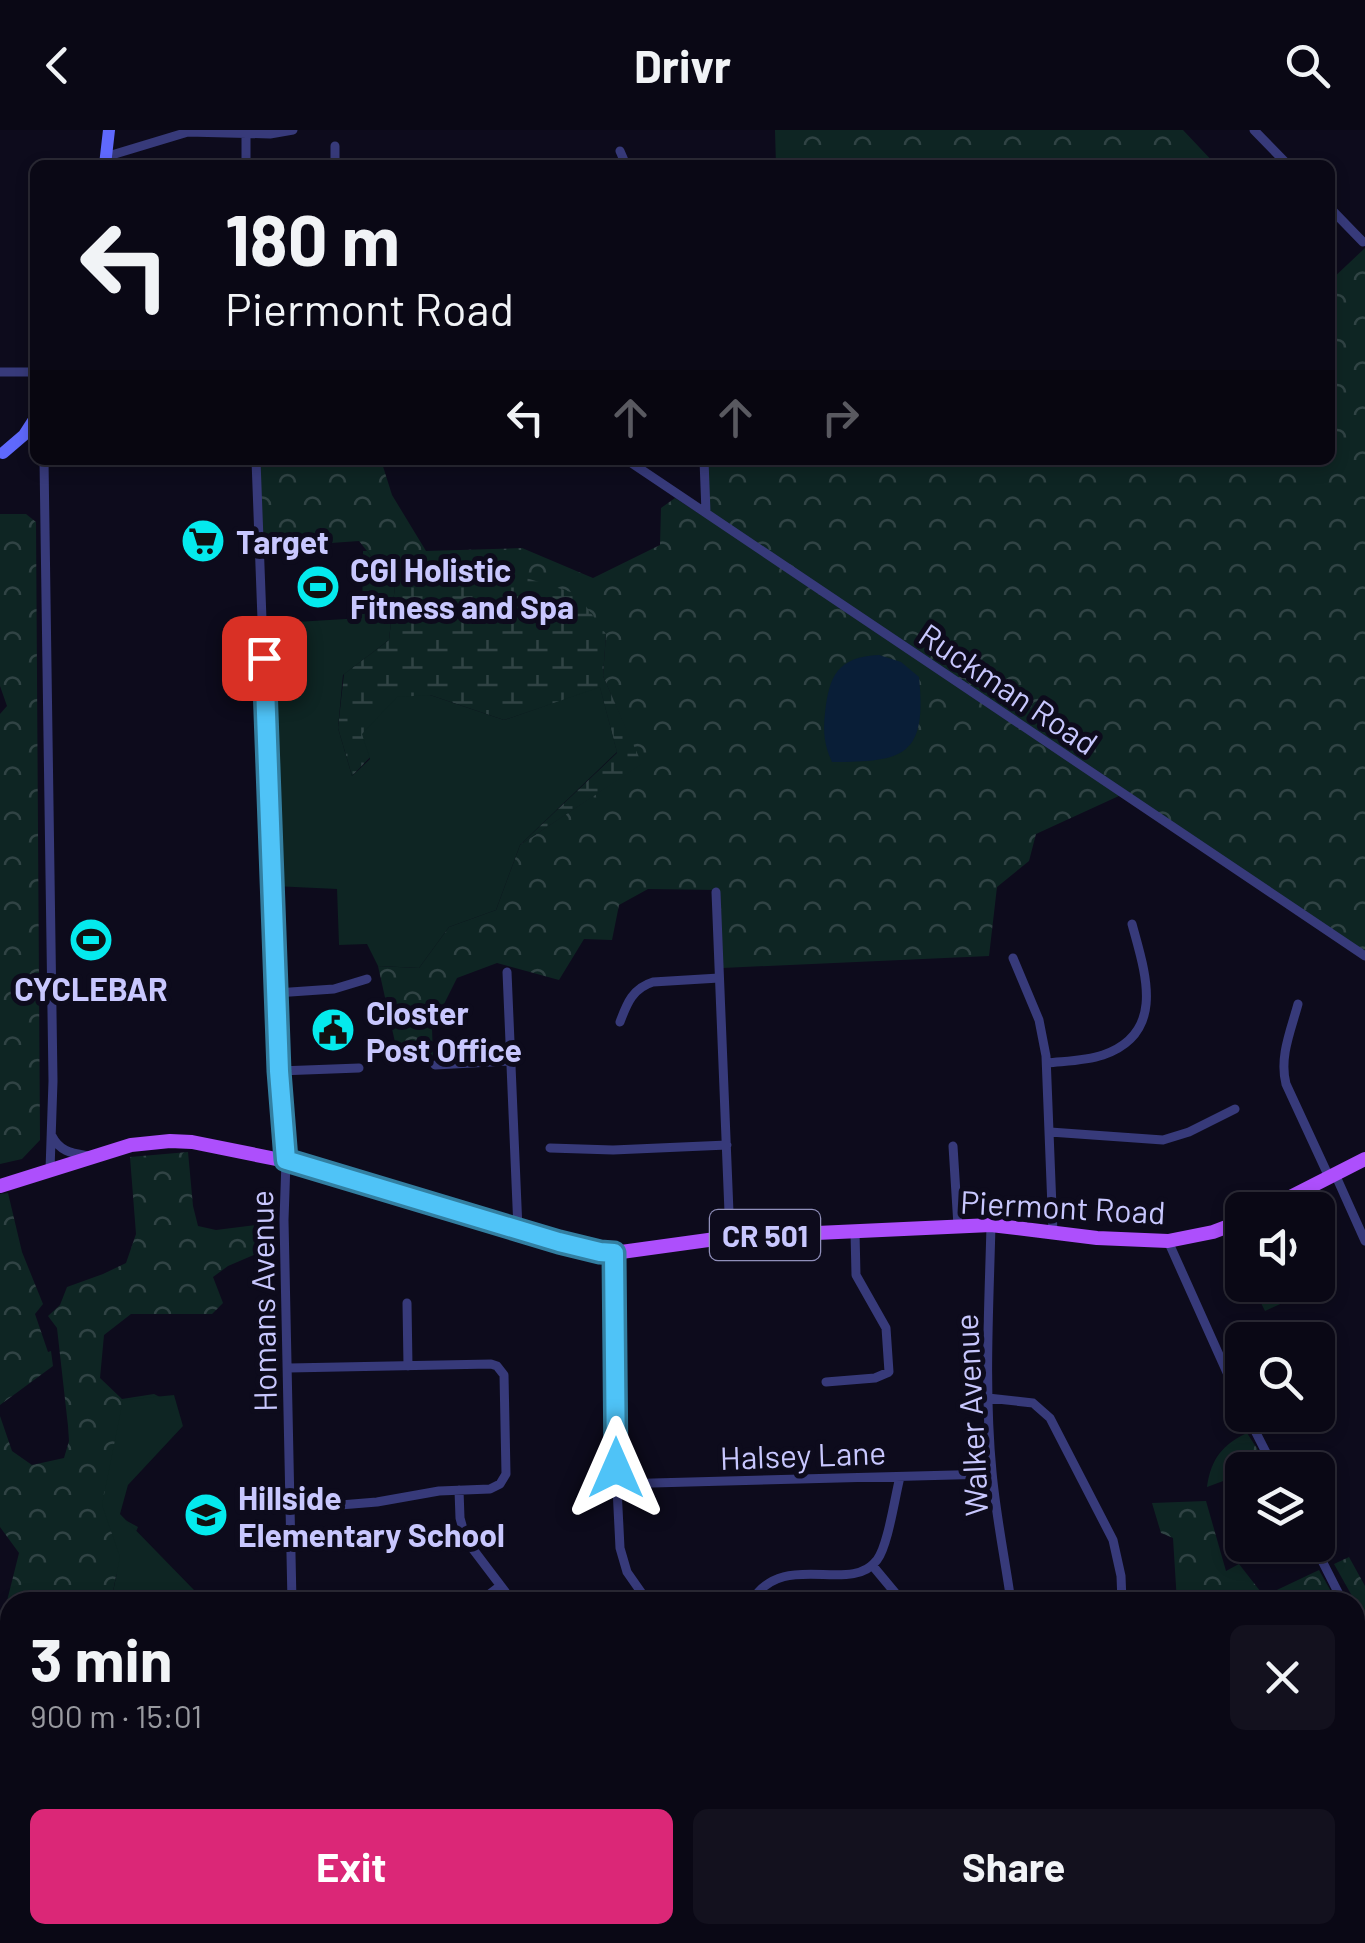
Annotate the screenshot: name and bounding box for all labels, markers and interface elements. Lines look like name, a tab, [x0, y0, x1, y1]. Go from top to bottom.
icon: back	[30, 38, 85, 93]
text: Drivr	[634, 38, 731, 92]
icon: search	[1280, 38, 1335, 93]
text: 180 m	[225, 196, 400, 280]
icon: left	[60, 200, 190, 330]
text: Piermont Road	[225, 281, 514, 335]
icon: left	[498, 390, 553, 445]
icon: ahead	[603, 390, 658, 445]
icon: ahead	[708, 390, 763, 445]
icon: right	[813, 390, 868, 445]
supermarket icon: Target	[180, 518, 226, 564]
place label: Target	[236, 522, 329, 560]
place label: CGI Holistic Fitness and Spa	[350, 550, 574, 625]
sports icon: CGI Holistic Fitness and Spa	[295, 564, 341, 610]
street label: Ruckman Road	[913, 614, 1105, 762]
pin	[222, 616, 307, 701]
icon: arrive	[237, 631, 292, 686]
sports icon: CYCLEBAR	[68, 917, 114, 963]
place label: CYCLEBAR	[14, 969, 168, 1007]
place label: Closter Post Office	[366, 993, 522, 1068]
public building icon: Closter Post Office	[310, 1007, 356, 1053]
street label: Piermont Road	[959, 1182, 1167, 1230]
street label: Homans Avenue	[241, 1190, 283, 1412]
map controls	[1225, 1192, 1335, 1562]
button: sound	[1225, 1192, 1335, 1302]
road number: CR 501	[710, 1210, 820, 1260]
street label: Walker Avenue	[946, 1313, 994, 1517]
button: search	[1225, 1322, 1335, 1432]
position arrow	[564, 1416, 668, 1520]
street label: Halsey Lane	[719, 1432, 887, 1476]
button: layers	[1225, 1452, 1335, 1562]
place label: Hillside Elementary School	[238, 1478, 505, 1553]
school or university icon: Hillside Elementary School	[183, 1492, 229, 1538]
text: 3 min	[30, 1622, 173, 1694]
button: close	[1230, 1625, 1335, 1730]
text: 900 m · 15:01	[30, 1696, 202, 1734]
button: Exit	[30, 1809, 673, 1924]
button: Share	[693, 1809, 1335, 1924]

